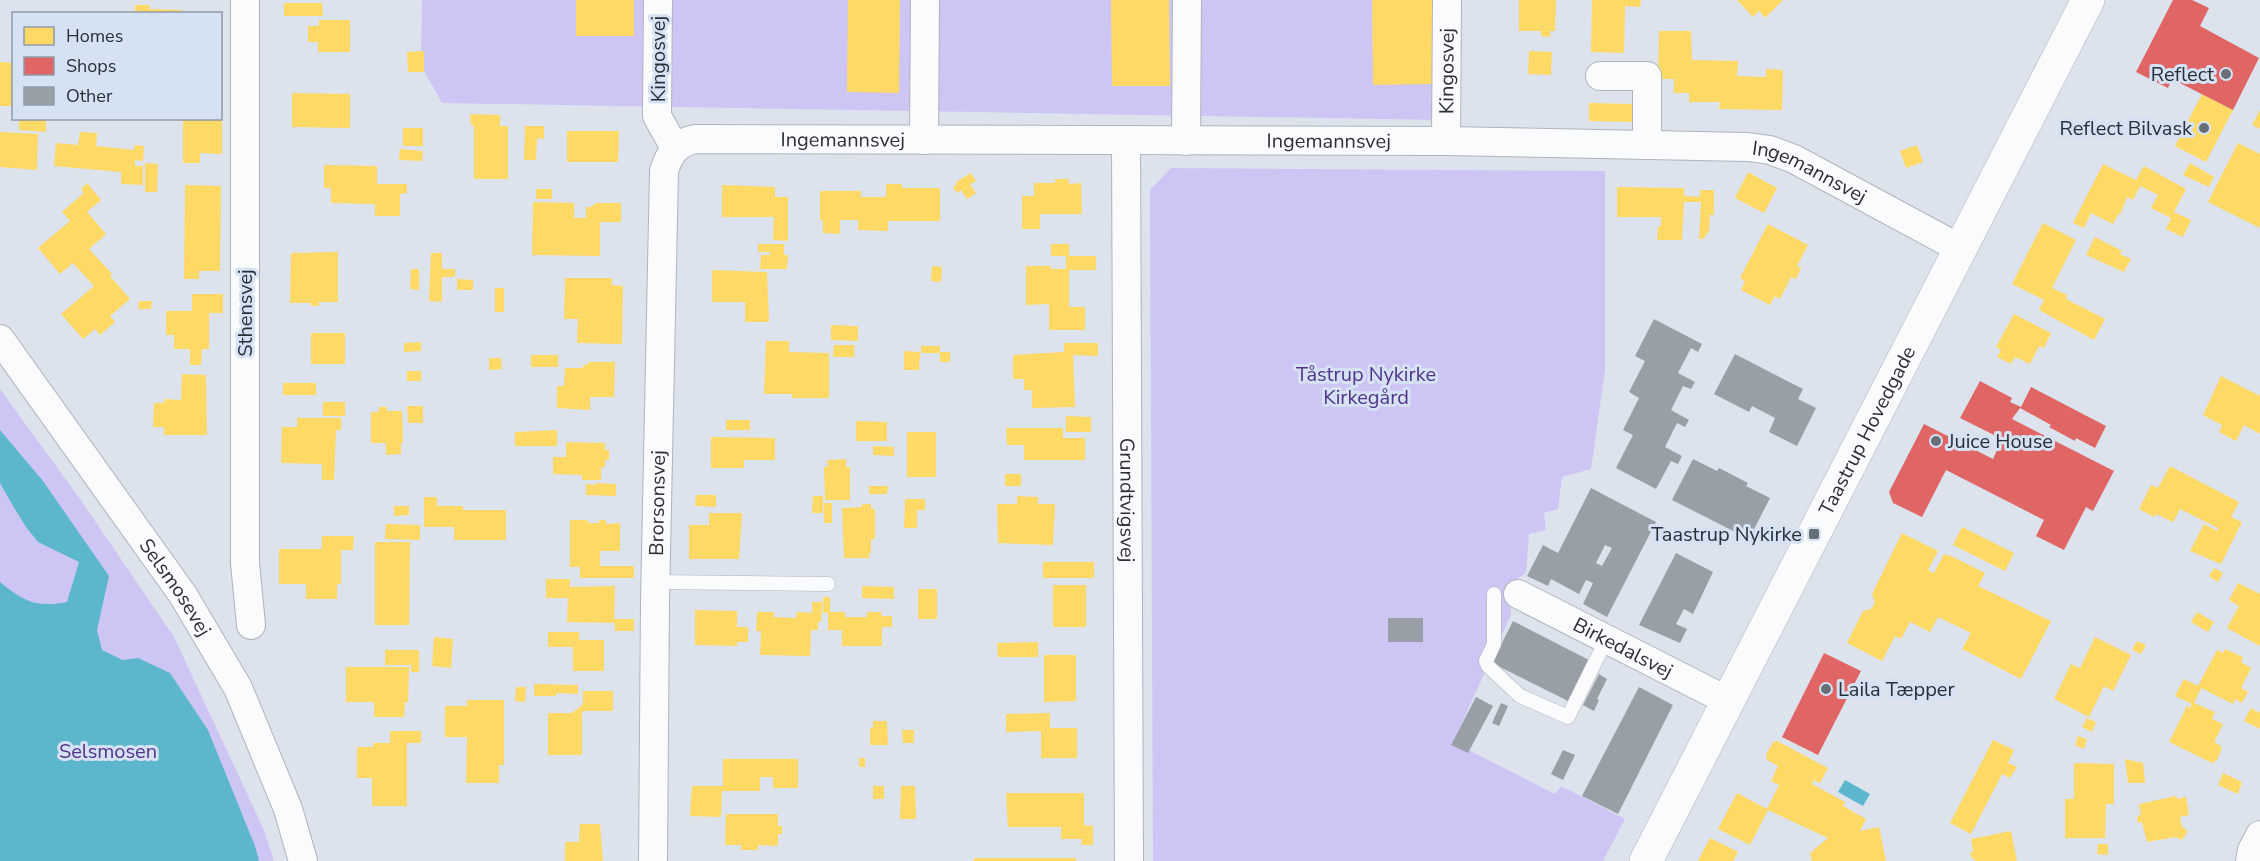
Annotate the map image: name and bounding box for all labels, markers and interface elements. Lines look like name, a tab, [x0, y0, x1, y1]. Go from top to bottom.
legend	[12, 12, 222, 120]
street label: Kingosvej	[645, 16, 672, 102]
text: Homes	[66, 24, 123, 48]
street label: Kingosvej	[1433, 28, 1461, 114]
text: Shops	[66, 54, 116, 78]
place label: Reflect	[2151, 61, 2215, 88]
marker: Reflect	[2219, 67, 2233, 81]
text: Other	[66, 84, 113, 108]
place label: Reflect Bilvask	[2060, 115, 2193, 142]
marker: Reflect Bilvask	[2197, 121, 2211, 135]
street label: Ingemannsvej	[781, 126, 905, 154]
street label: Ingemannsvej	[1267, 128, 1391, 155]
street label: Ingemannsvej	[1751, 135, 1871, 210]
street label: Sthensvej	[232, 269, 259, 357]
street label: Taastrup Hovedgade	[1813, 341, 1922, 520]
park label: Tåstrup Nykirke Kirkegård	[1296, 361, 1436, 411]
place label: Juice House	[1947, 428, 2053, 455]
marker: Juice House	[1929, 434, 1943, 448]
street label: Grundtvigsvej	[1113, 438, 1141, 562]
street label: Brorsonsvej	[643, 450, 672, 556]
place label: Taastrup Nykirke	[1651, 521, 1802, 548]
marker: Taastrup Nykirke	[1807, 527, 1821, 541]
street label: Selsmosevej	[133, 533, 217, 641]
street label: Birkedalsvej	[1568, 611, 1678, 685]
place label: Laila Tæpper	[1838, 676, 1955, 703]
marker: Laila Tæpper	[1819, 682, 1833, 696]
park label: Selsmosen	[59, 738, 157, 765]

